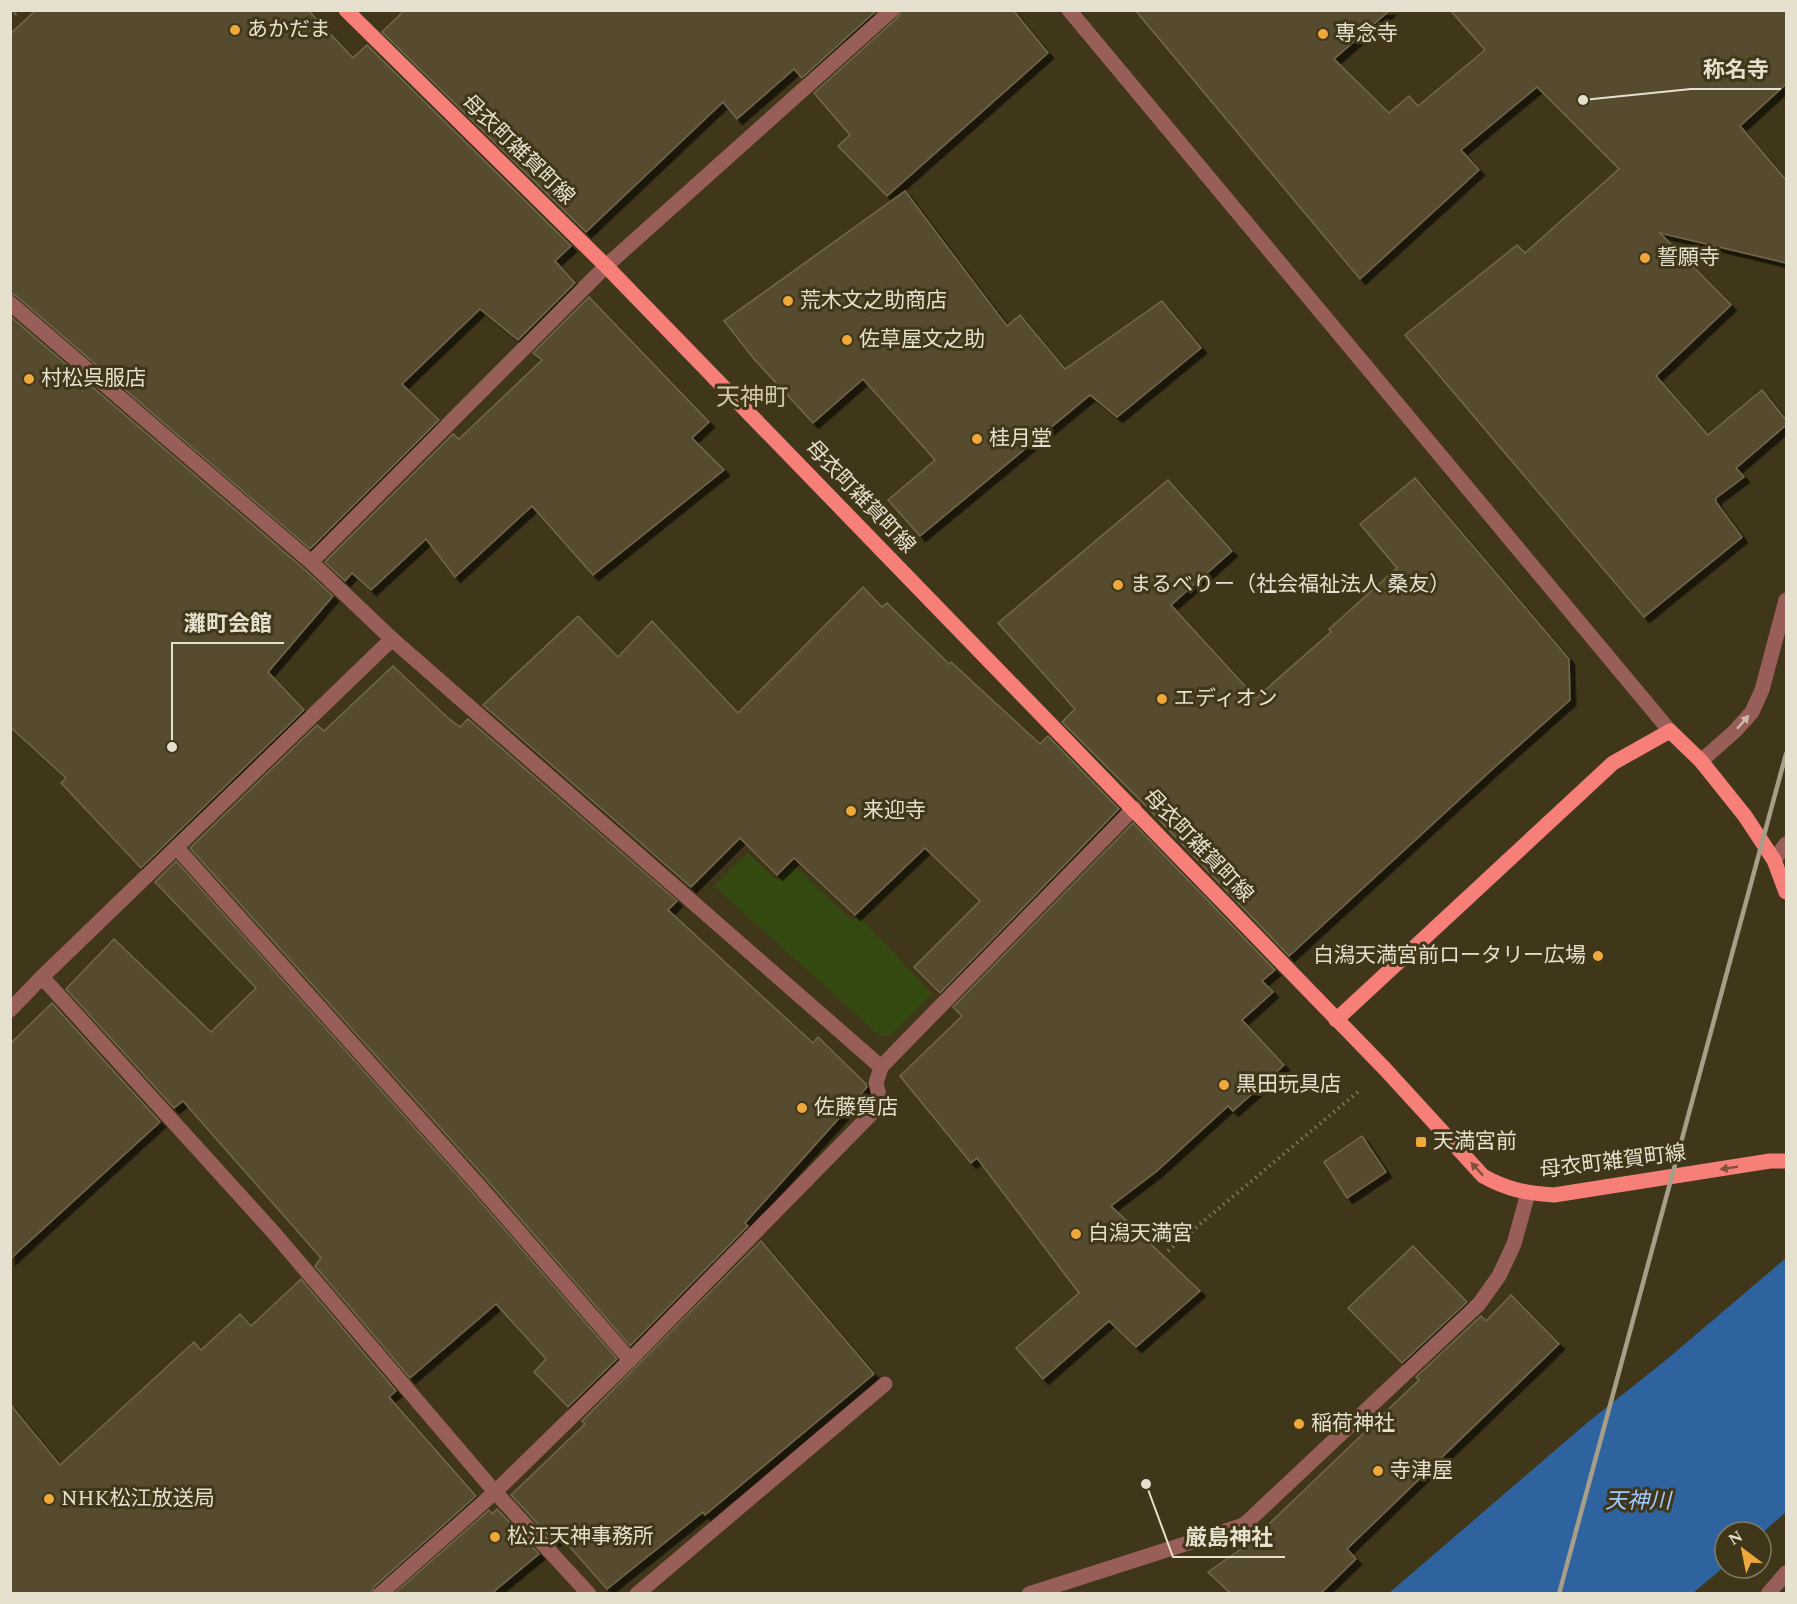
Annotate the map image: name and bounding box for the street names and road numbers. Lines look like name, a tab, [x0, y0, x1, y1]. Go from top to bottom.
street label: 母衣町雑賀町線	[454, 87, 582, 213]
street label: 母衣町雑賀町線	[797, 433, 923, 561]
street label: 母衣町雑賀町線	[1135, 782, 1261, 910]
street label: 母衣町雑賀町線	[1538, 1137, 1688, 1187]

